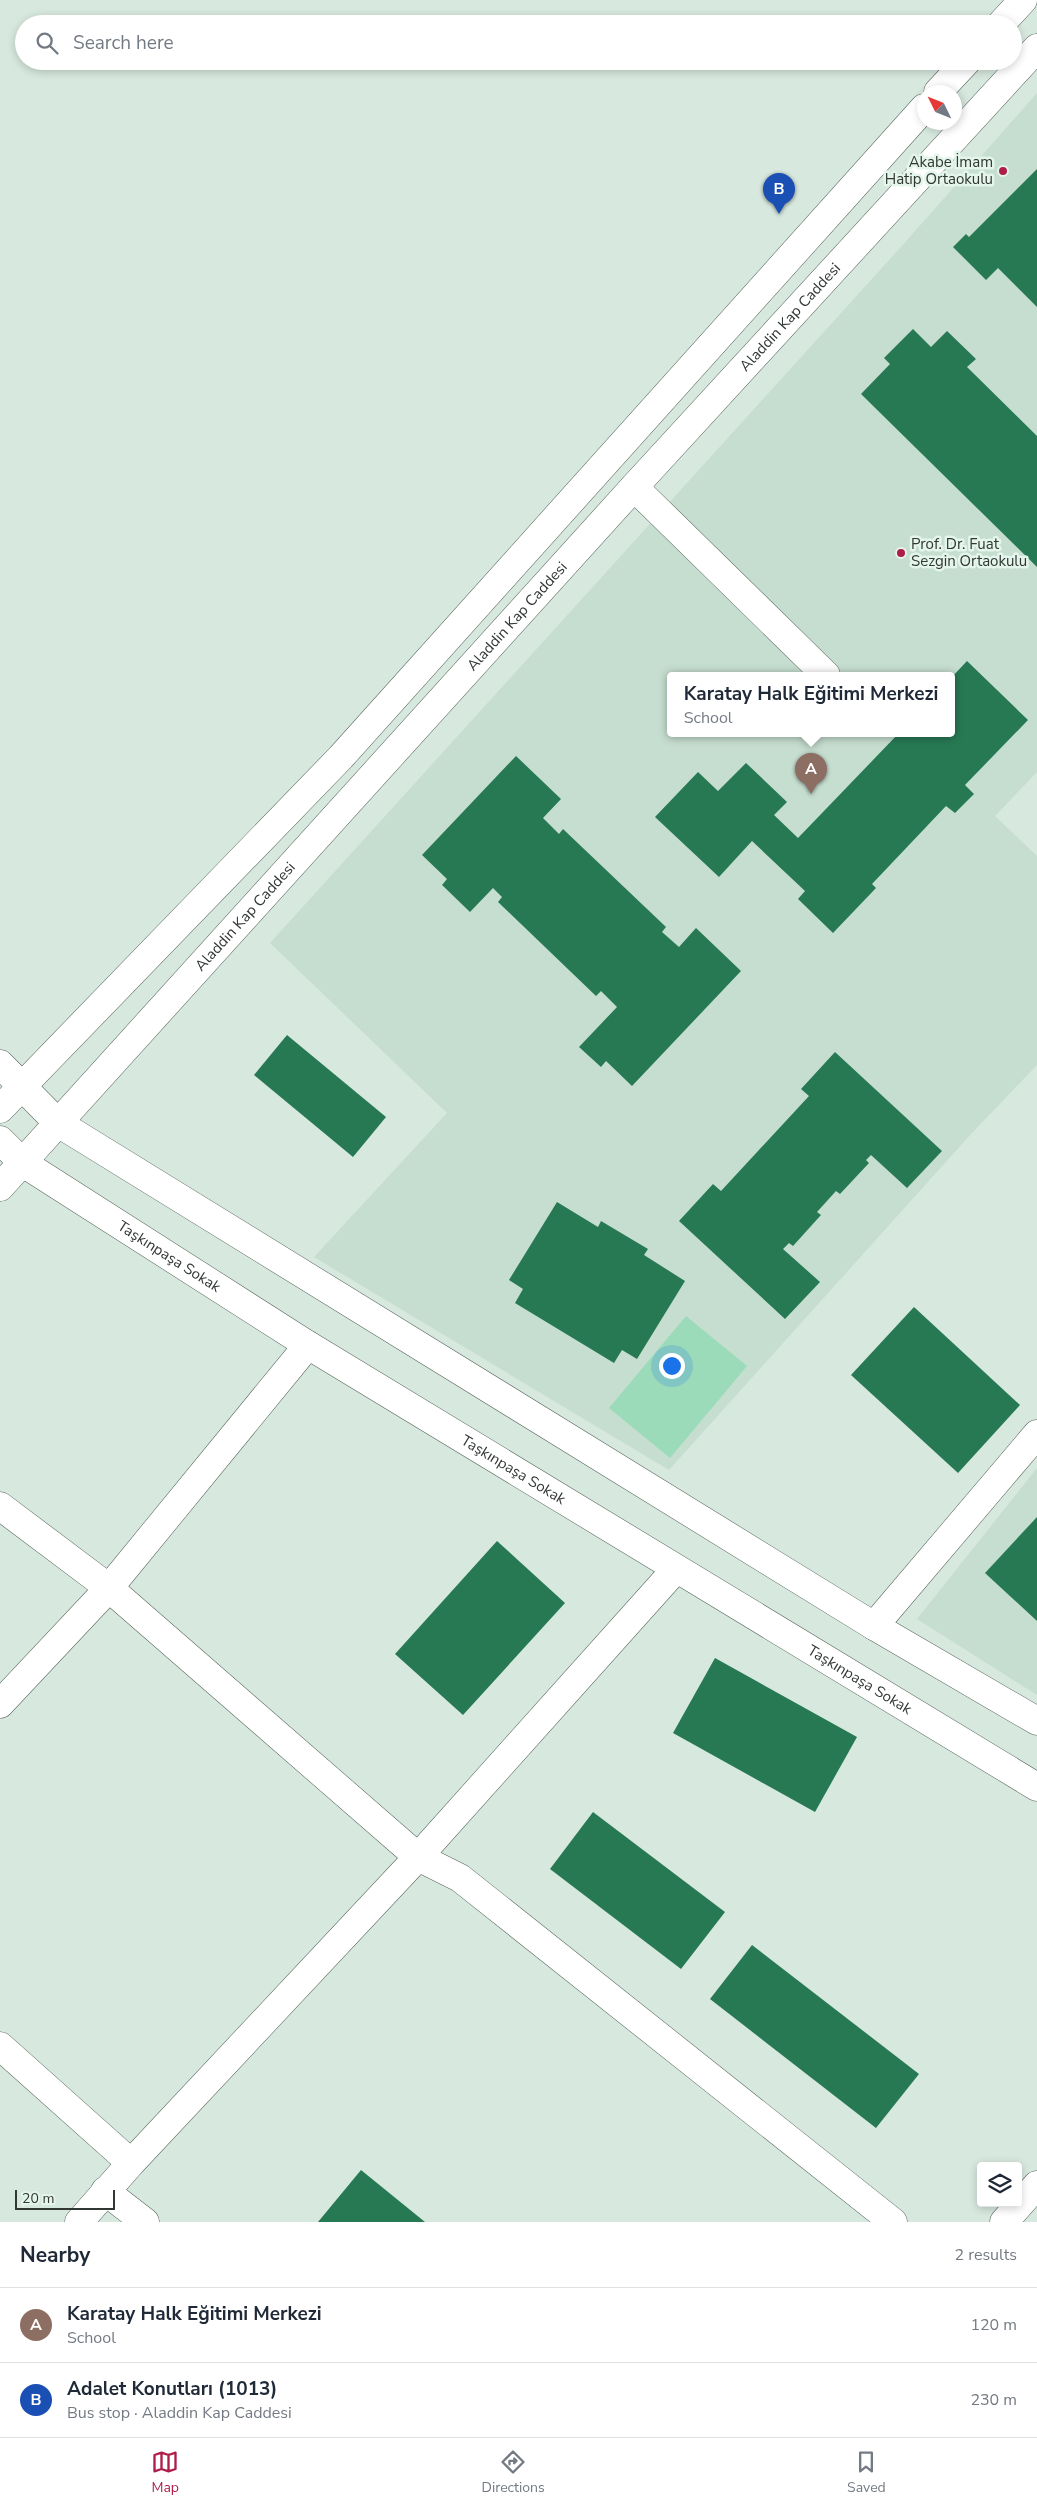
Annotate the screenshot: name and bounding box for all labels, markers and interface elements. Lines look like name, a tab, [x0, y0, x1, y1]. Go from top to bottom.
search box	[15, 15, 1022, 70]
icon: search	[33, 29, 61, 57]
text: Search here	[73, 30, 174, 56]
north arrow	[917, 85, 962, 130]
place label: Akabe İmam Hatip Ortaokulu	[885, 152, 993, 189]
marker: Akabe İmam Hatip Ortaokulu	[997, 165, 1009, 177]
pin: B	[763, 173, 795, 214]
street label: Aladdin Kap Caddesi	[735, 259, 845, 376]
place label: Prof. Dr. Fuat Sezgin Ortaokulu	[911, 534, 1027, 571]
marker: Prof. Dr. Fuat Sezgin Ortaokulu	[895, 547, 907, 559]
street label: Aladdin Kap Caddesi	[462, 557, 572, 675]
popup	[667, 672, 955, 737]
text: Karatay Halk Eğitimi Merkezi	[684, 681, 938, 707]
text: School	[684, 707, 733, 729]
pin: A	[795, 753, 827, 794]
street label: Aladdin Kap Caddesi	[190, 858, 300, 975]
street label: Taşkınpaşa Sokak	[114, 1216, 225, 1297]
your location	[659, 1353, 685, 1379]
street label: Taşkınpaşa Sokak	[458, 1430, 570, 1509]
street label: Taşkınpaşa Sokak	[804, 1640, 916, 1719]
map controls	[977, 2162, 1022, 2207]
button: layers	[977, 2162, 1022, 2207]
scale bar	[15, 2187, 115, 2210]
text: 20 m	[22, 2189, 54, 2208]
text: Nearby	[20, 2241, 90, 2269]
text: 2 results	[955, 2244, 1017, 2266]
text: Karatay Halk Eğitimi Merkezi	[67, 2301, 322, 2327]
text: A	[30, 2314, 42, 2336]
text: 120 m	[970, 2314, 1017, 2336]
text: School	[67, 2327, 116, 2349]
text: Adalet Konutları (1013)	[67, 2376, 277, 2402]
text: B	[30, 2389, 42, 2411]
text: 230 m	[970, 2389, 1017, 2411]
text: Bus stop · Aladdin Kap Caddesi	[67, 2402, 292, 2424]
tab: Map	[151, 2448, 179, 2497]
tab: Directions	[482, 2448, 545, 2497]
tab: Saved	[847, 2448, 886, 2497]

